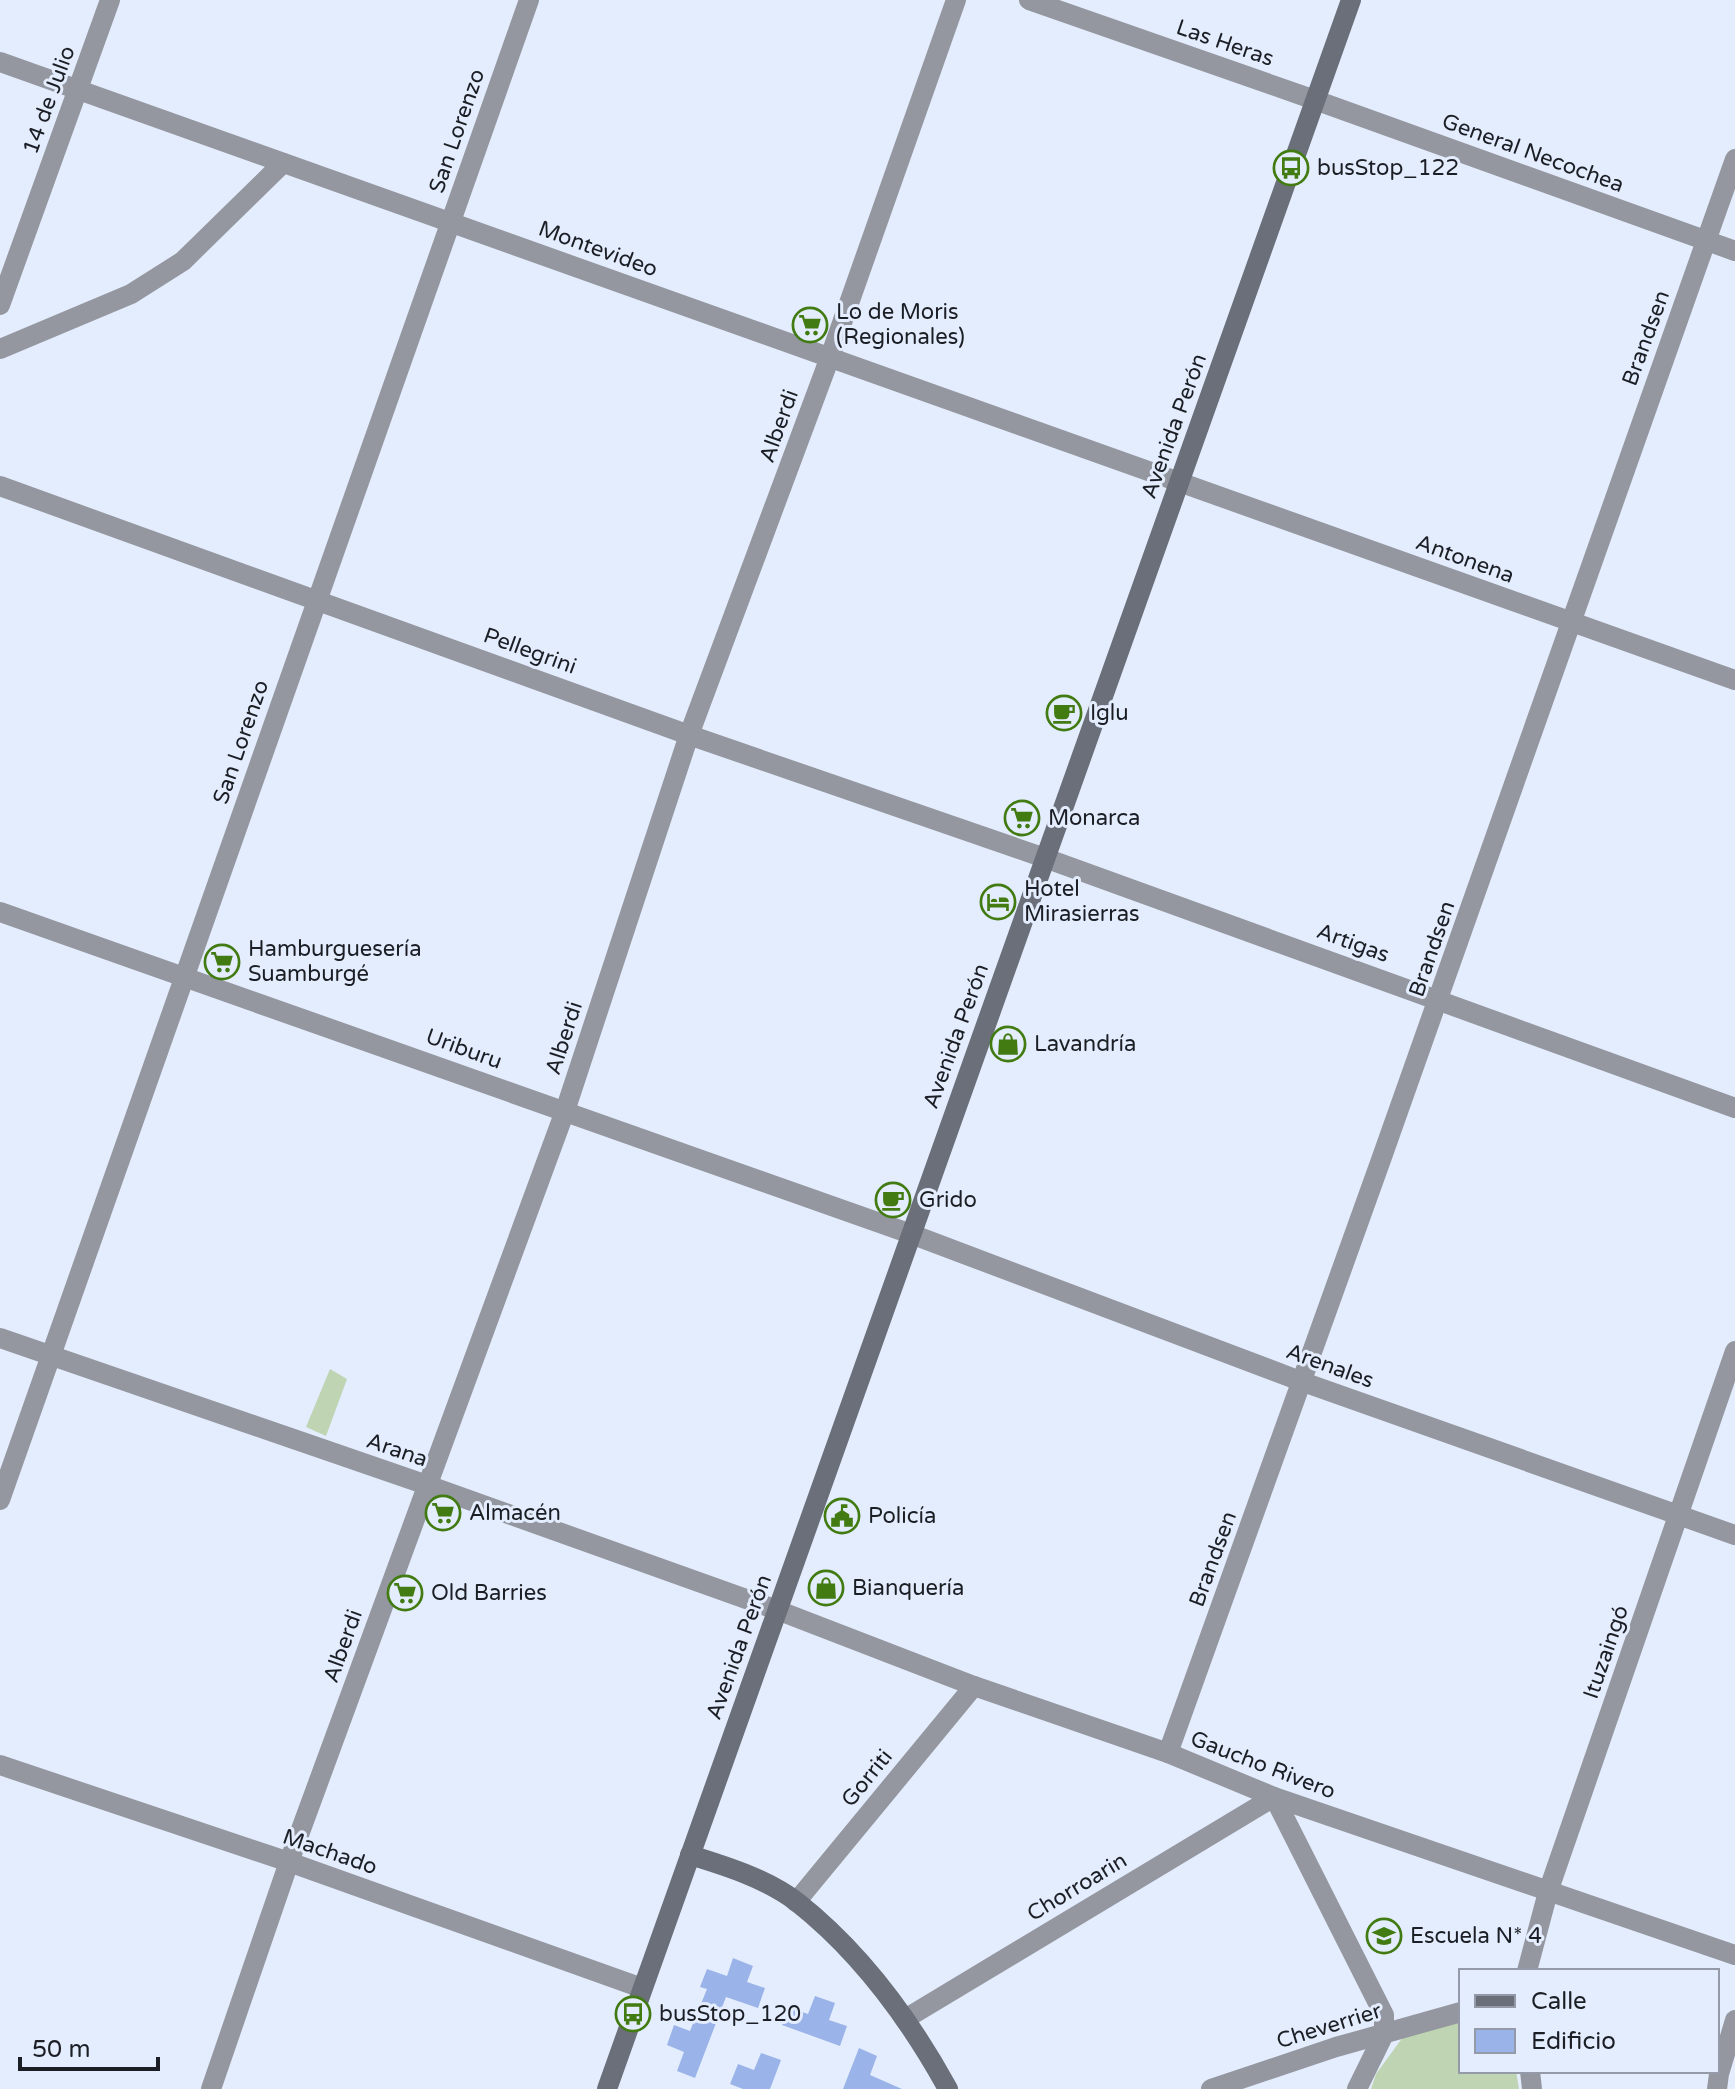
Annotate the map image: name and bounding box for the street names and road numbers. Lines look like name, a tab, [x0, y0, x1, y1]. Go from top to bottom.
street label: Las Heras	[1173, 14, 1277, 72]
street label: 14 de Julio	[17, 42, 81, 158]
street label: San Lorenzo	[424, 66, 490, 196]
street label: General Necochea	[1438, 108, 1628, 198]
street label: Montevideo	[535, 215, 661, 283]
street label: Brandsen	[1617, 287, 1675, 389]
street label: Avenida Perón	[1136, 350, 1212, 502]
street label: Alberdi	[754, 386, 804, 466]
street label: Antonena	[1412, 529, 1518, 589]
street label: Pellegrini	[480, 622, 580, 680]
street label: San Lorenzo	[208, 677, 274, 807]
street label: Brandsen	[1403, 898, 1461, 1000]
street label: Artigas	[1313, 918, 1393, 968]
street label: Avenida Perón	[918, 960, 994, 1112]
street label: Alberdi	[540, 998, 588, 1078]
street label: Uriburu	[422, 1023, 506, 1075]
street label: Arenales	[1283, 1338, 1377, 1394]
street label: Arana	[363, 1427, 431, 1473]
street label: Brandsen	[1184, 1508, 1242, 1610]
street label: Avenida Perón	[701, 1571, 777, 1723]
street label: Ituzaingó	[1578, 1602, 1634, 1702]
street label: Alberdi	[318, 1606, 368, 1686]
street label: Gaucho Rivero	[1187, 1725, 1339, 1805]
street label: Gorriti	[836, 1744, 898, 1812]
street label: Machado	[279, 1824, 381, 1880]
street label: Chorroarin	[1022, 1847, 1132, 1927]
street label: Cheverrier	[1273, 1998, 1385, 2054]

